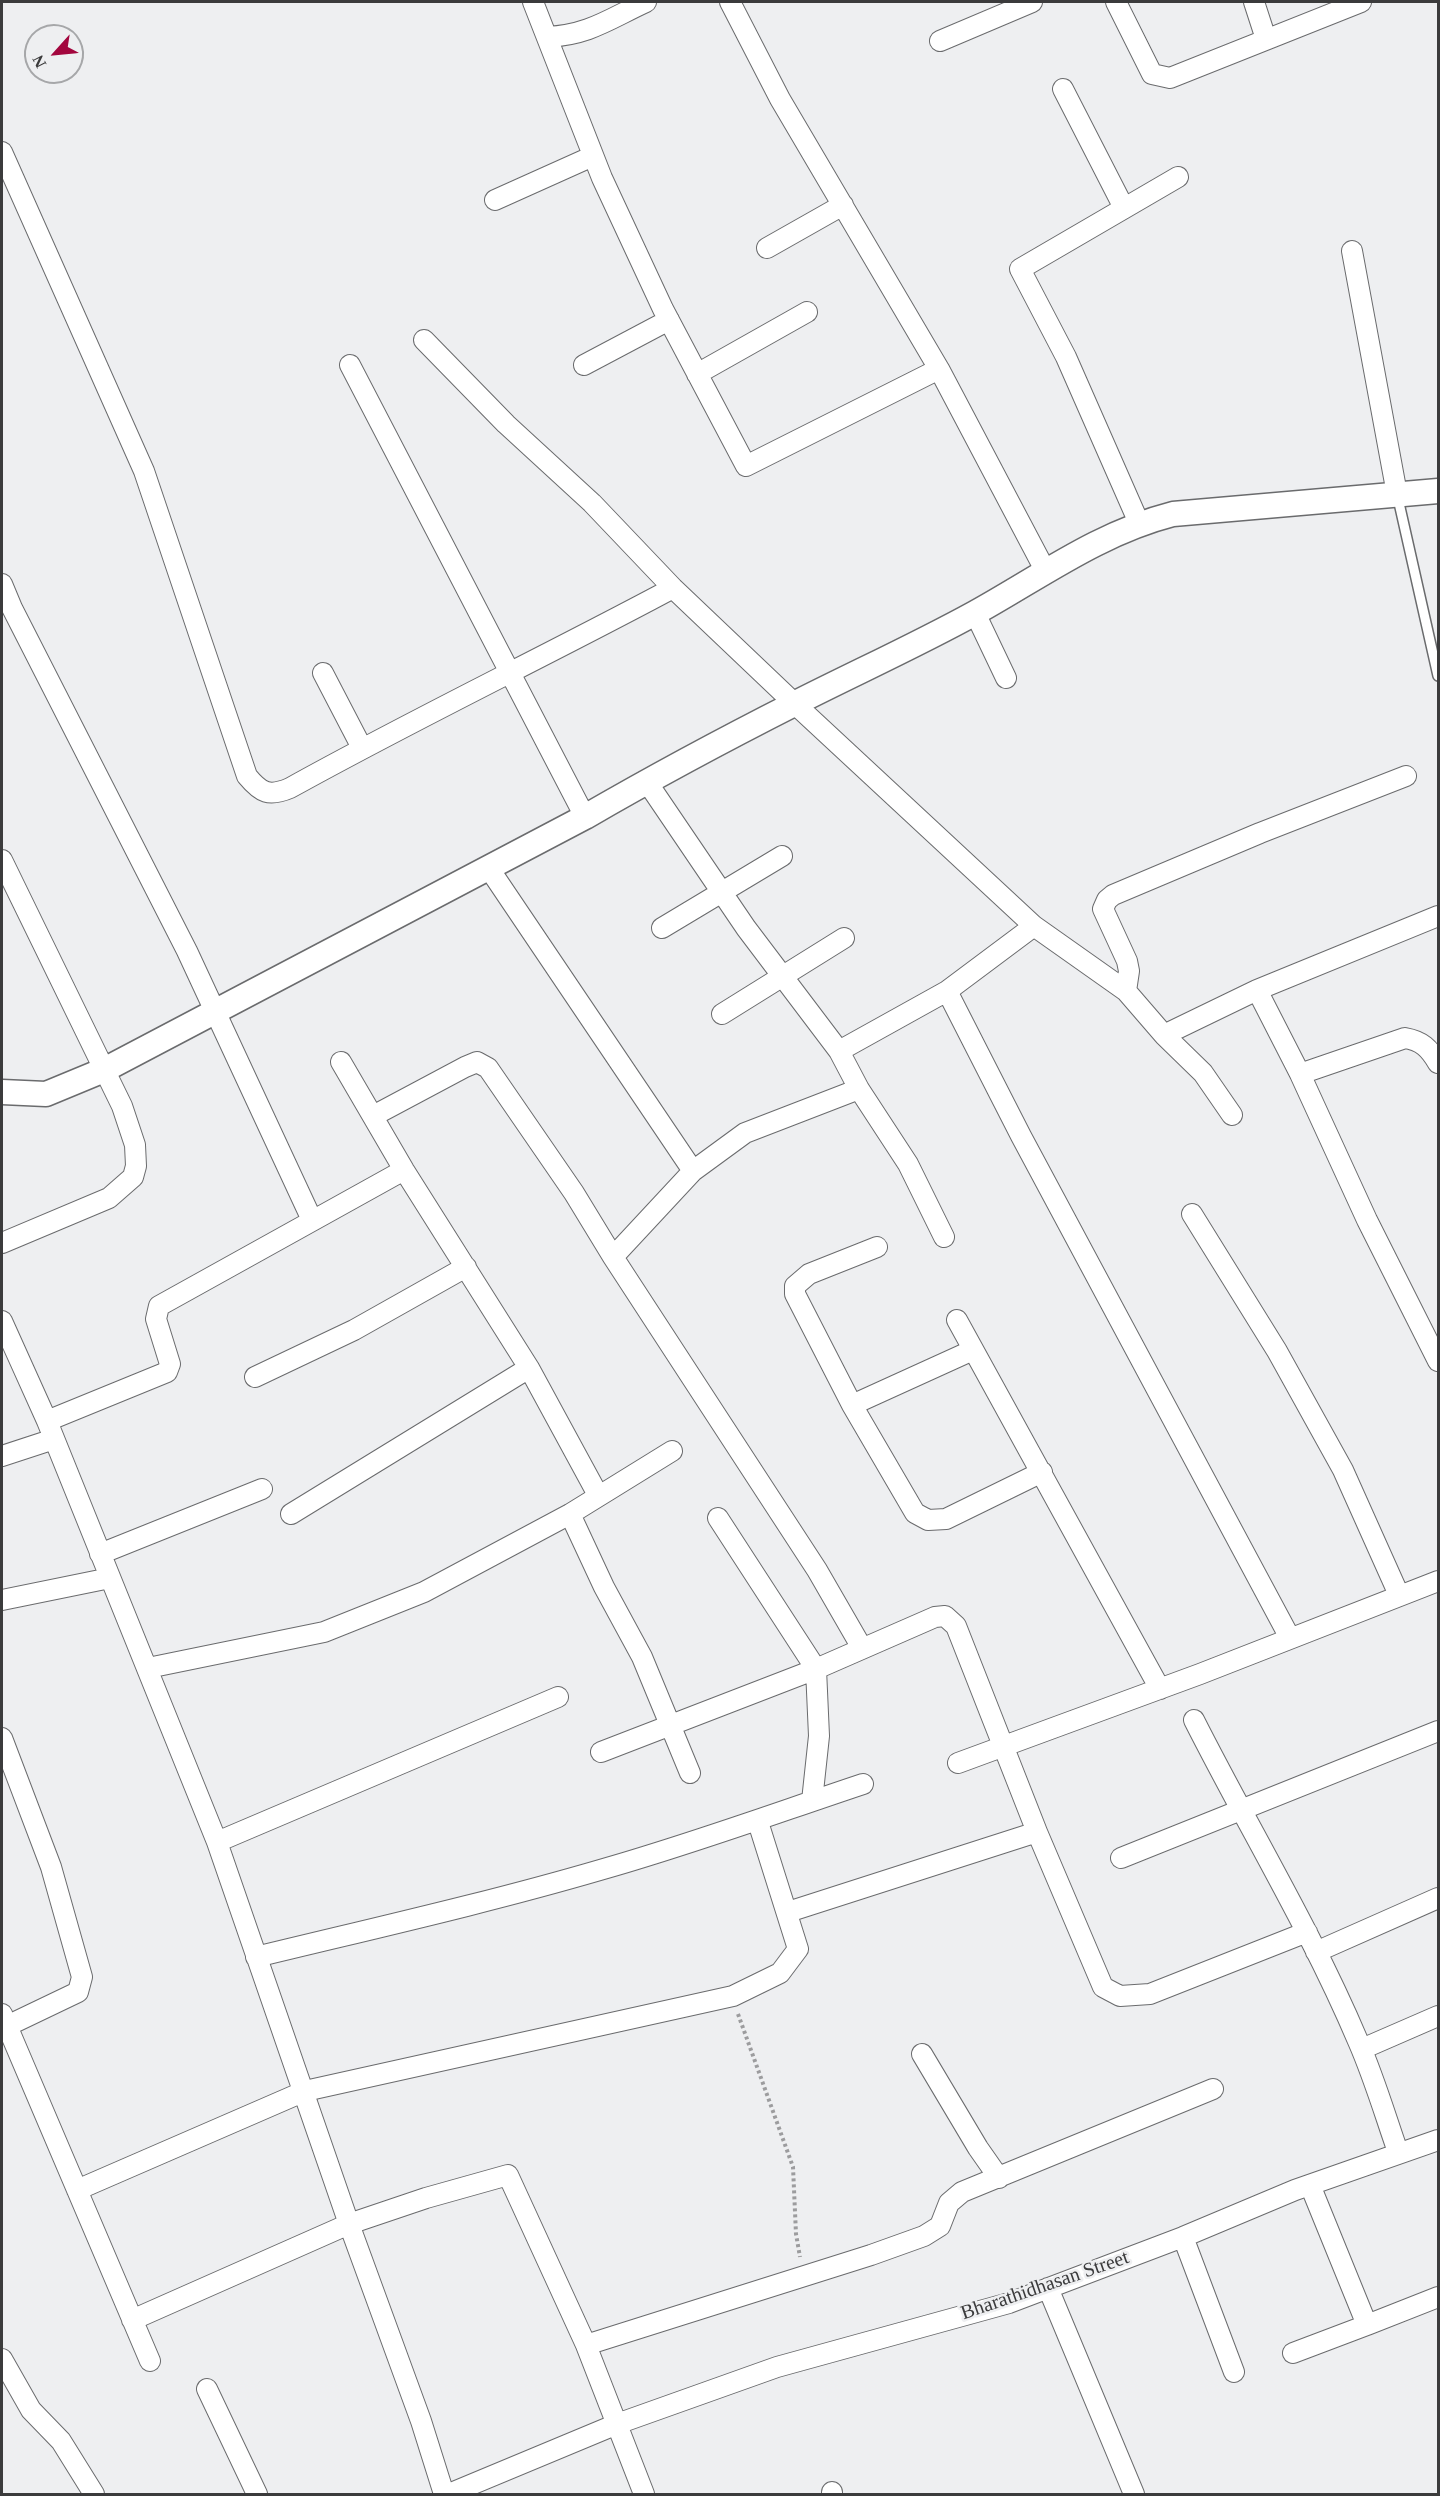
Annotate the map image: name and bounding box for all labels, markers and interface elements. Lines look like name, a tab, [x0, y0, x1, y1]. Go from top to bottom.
north arrow	[24, 24, 84, 84]
text: N	[29, 52, 49, 71]
street label: Bharathidhasan Street	[958, 2246, 1132, 2326]

